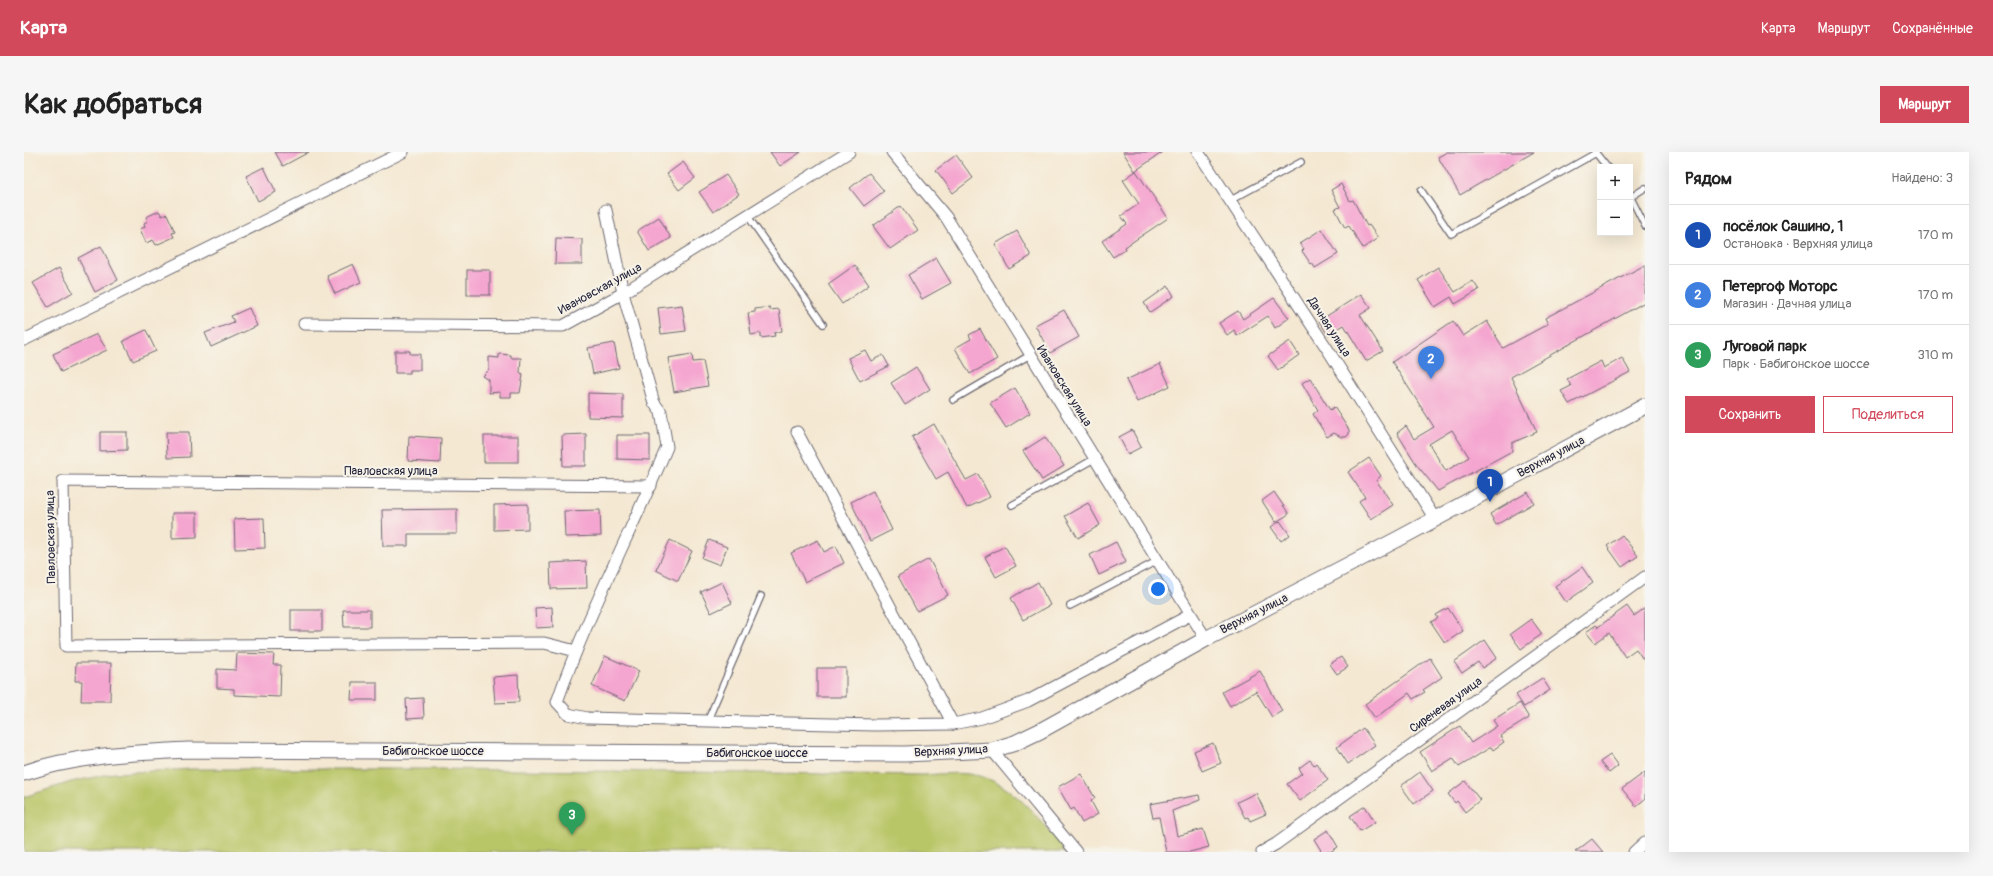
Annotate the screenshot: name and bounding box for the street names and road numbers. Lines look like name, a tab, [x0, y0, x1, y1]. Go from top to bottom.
street label: Ивановская улица	[556, 260, 645, 318]
street label: Дачная улица	[1303, 293, 1354, 360]
street label: Ивановская улица	[1033, 343, 1095, 430]
street label: Верхняя улица	[1515, 433, 1588, 481]
street label: Павловская улица	[344, 464, 438, 479]
street label: Павловская улица	[43, 490, 59, 584]
street label: Верхняя улица	[1218, 590, 1291, 638]
street label: Сиреневая улица	[1407, 673, 1485, 736]
street label: Верхняя улица	[914, 742, 989, 760]
street label: Бабигонское шоссе	[382, 744, 484, 759]
street label: Бабигонское шоссе	[706, 746, 808, 761]

